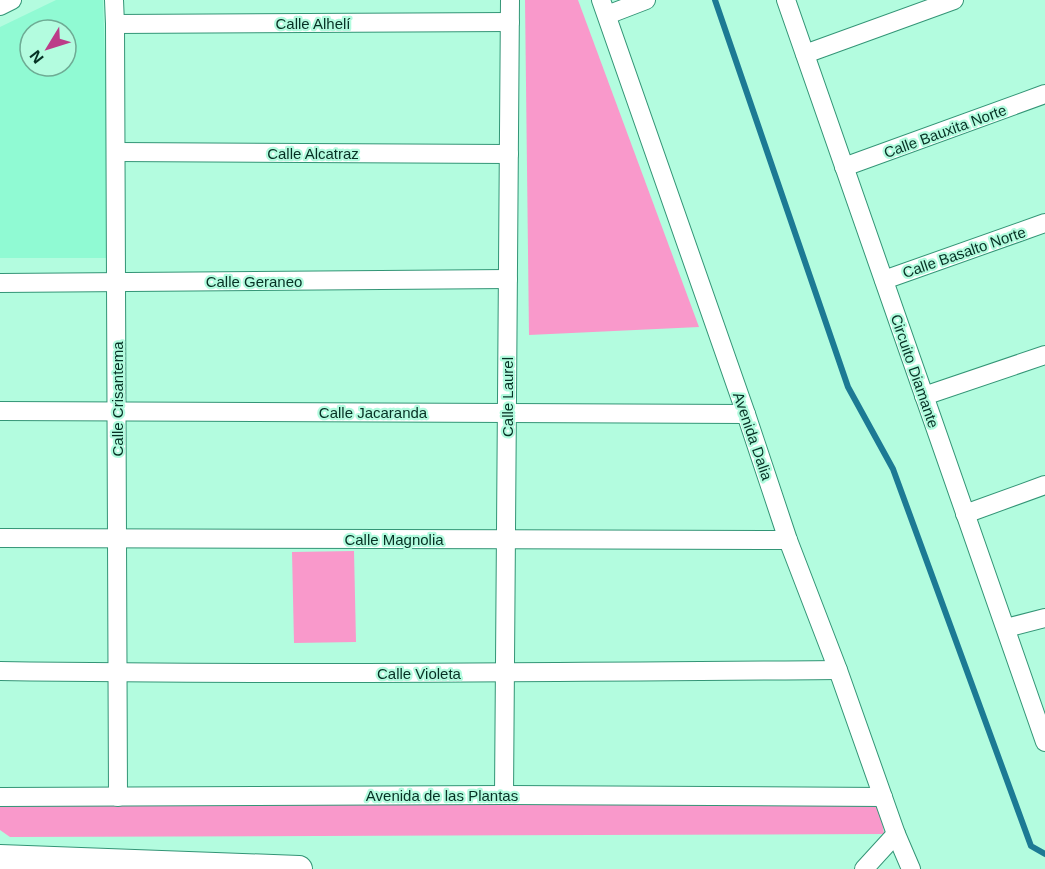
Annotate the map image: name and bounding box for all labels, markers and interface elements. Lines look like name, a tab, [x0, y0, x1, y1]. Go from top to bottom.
street label: Calle Alhelí	[275, 15, 351, 32]
north arrow	[18, 18, 78, 78]
text: N	[26, 47, 47, 67]
street label: Calle Bauxita Norte	[881, 101, 1009, 161]
street label: Calle Alcatraz	[267, 145, 359, 162]
street label: Calle Basalto Norte	[900, 223, 1028, 281]
street label: Calle Geraneo	[206, 273, 302, 290]
street label: Circuito Diamante	[888, 312, 942, 430]
street label: Calle Crisantema	[109, 341, 126, 457]
street label: Calle Laurel	[499, 357, 516, 437]
street label: Avenida Dalia	[730, 390, 776, 483]
street label: Calle Jacaranda	[319, 404, 428, 421]
street label: Calle Magnolia	[344, 531, 444, 548]
street label: Calle Violeta	[377, 665, 462, 682]
street label: Avenida de las Plantas	[366, 787, 518, 804]

